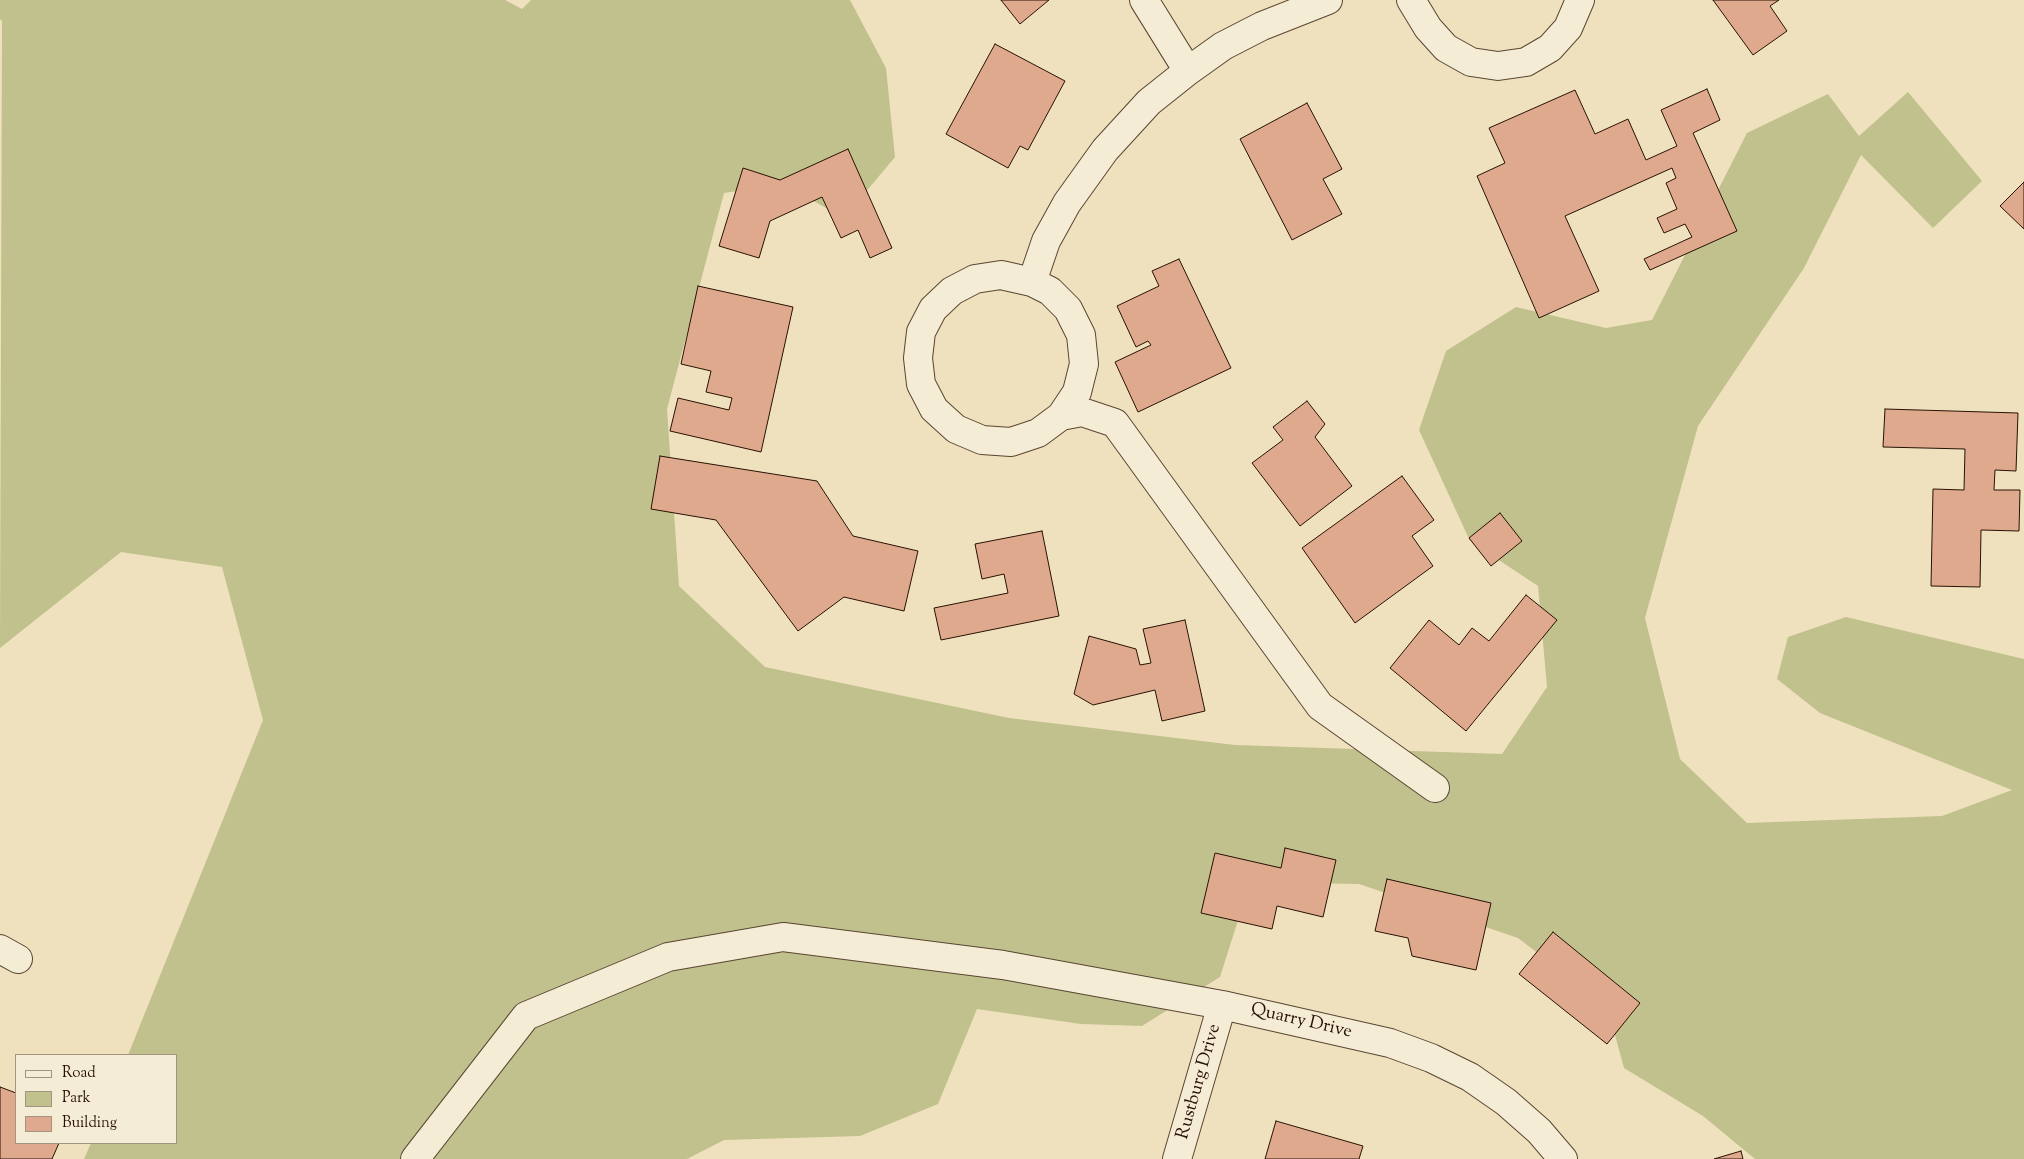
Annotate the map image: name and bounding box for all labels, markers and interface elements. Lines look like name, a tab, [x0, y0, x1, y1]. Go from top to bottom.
street label: Quarry Drive	[1248, 1000, 1354, 1044]
street label: Rustburg Drive	[1173, 1022, 1227, 1142]
legend	[15, 1054, 178, 1144]
text: Road	[62, 1063, 96, 1084]
text: Park	[62, 1088, 91, 1109]
text: Building	[62, 1113, 117, 1134]

